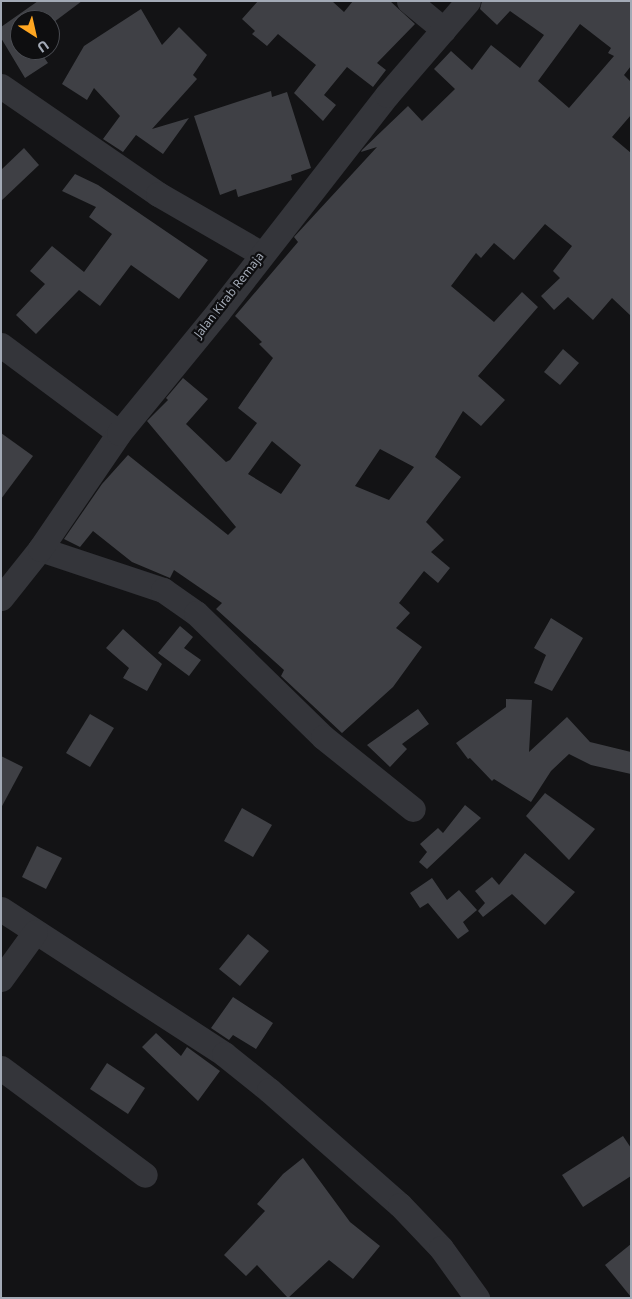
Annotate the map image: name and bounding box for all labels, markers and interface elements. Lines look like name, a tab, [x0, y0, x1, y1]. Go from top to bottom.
north arrow	[10, 10, 60, 60]
text: U	[34, 36, 53, 58]
street label: Jalan Kirab Remaja	[191, 249, 267, 341]

